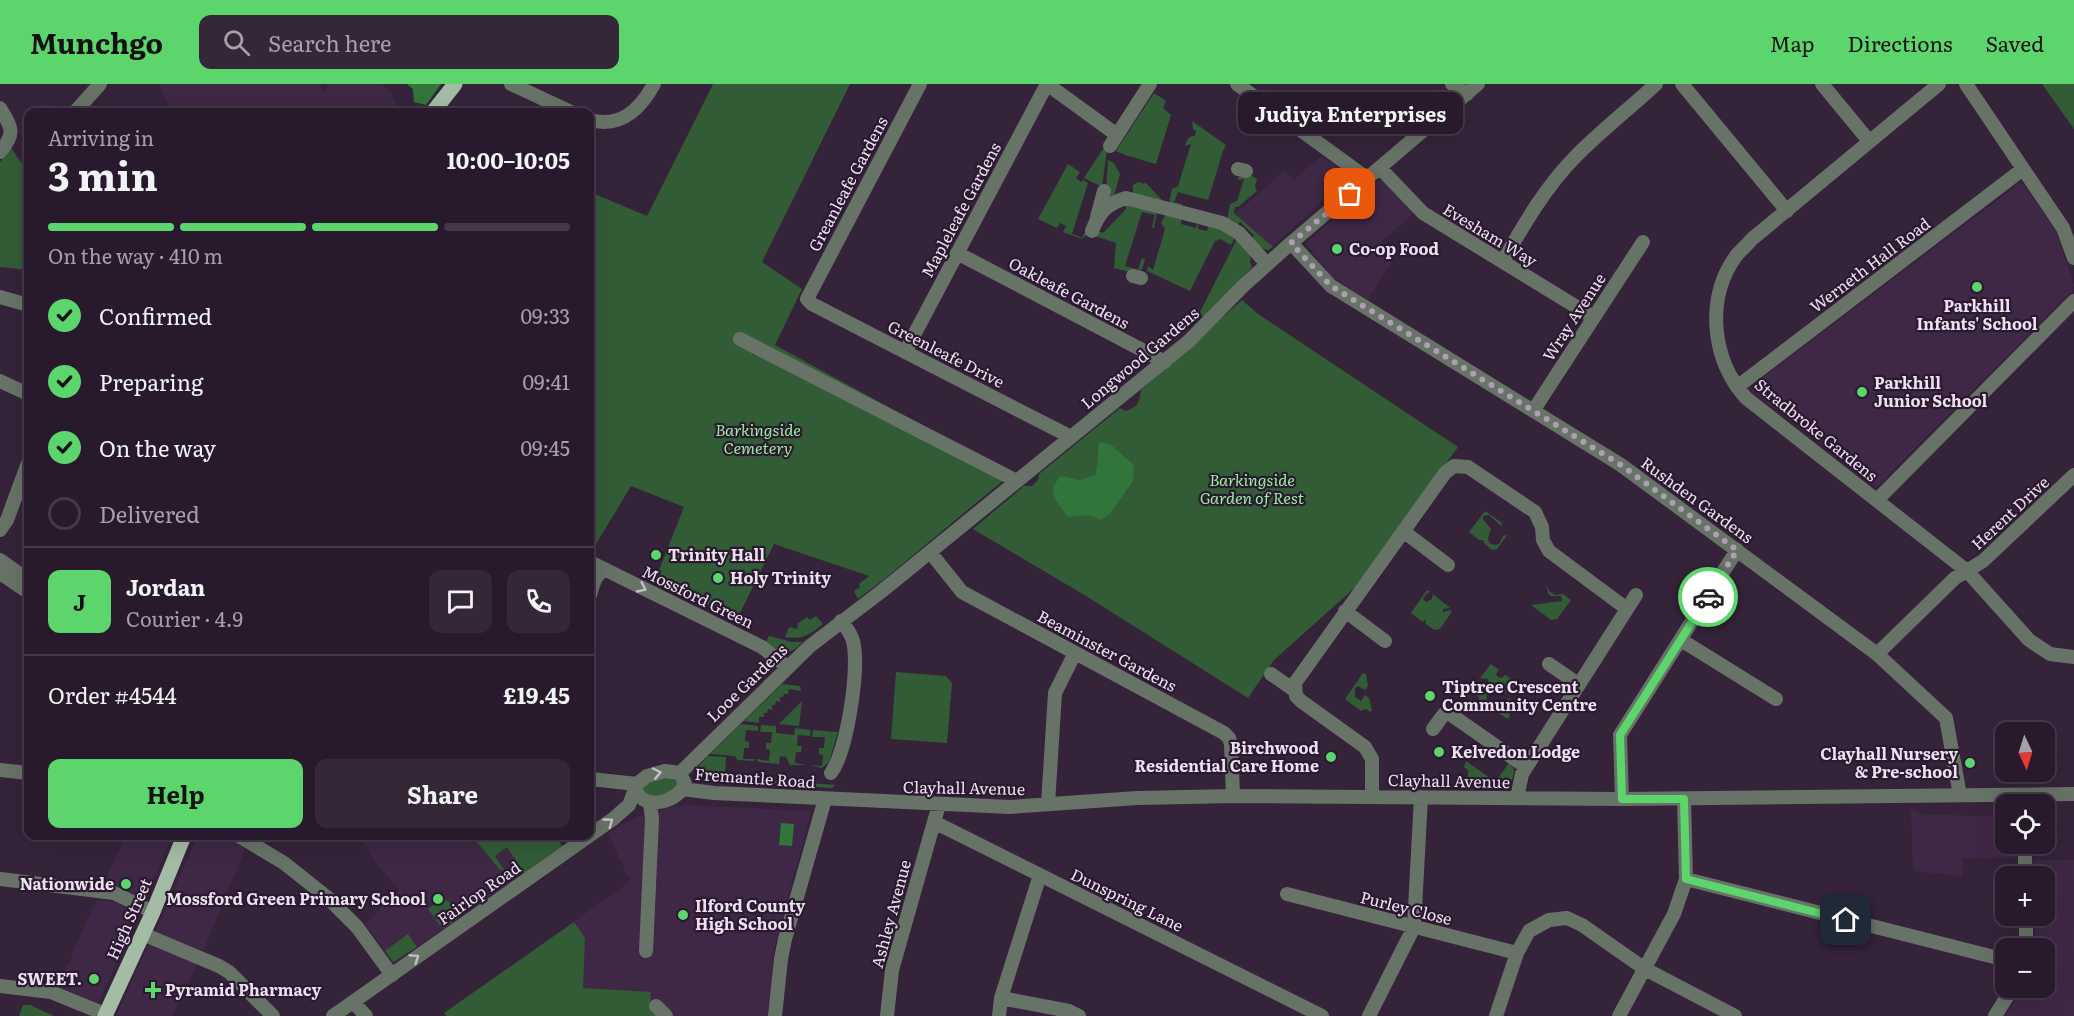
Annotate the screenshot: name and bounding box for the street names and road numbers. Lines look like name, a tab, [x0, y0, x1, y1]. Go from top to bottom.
street label: Greanleafe Gardens	[801, 112, 893, 255]
street label: Mapleleafe Gardens	[914, 138, 1006, 281]
street label: Evesham Way	[1439, 197, 1543, 272]
street label: Werneth Hall Road	[1804, 211, 1935, 318]
street label: Oakleafe Gardens	[1005, 250, 1134, 334]
street label: Wray Avenue	[1536, 268, 1611, 365]
street label: Longwood Gardens	[1075, 301, 1204, 414]
street label: Greenleafe Drive	[884, 313, 1009, 393]
street label: Stradbroke Gardens	[1750, 372, 1883, 486]
street label: Rushden Gardens	[1636, 450, 1759, 548]
street label: Herent Drive	[1965, 470, 2054, 555]
street label: Mossford Green	[639, 559, 759, 634]
street label: Beaminster Gardens	[1034, 603, 1181, 697]
street label: Looe Gardens	[701, 638, 792, 727]
street label: Fremantle Road	[694, 761, 817, 793]
street label: Clayhall Avenue	[1388, 767, 1510, 793]
street label: Clayhall Avenue	[903, 774, 1025, 800]
street label: Fairlop Road	[432, 855, 525, 930]
street label: Ashley Avenue	[864, 857, 916, 971]
street label: Dunspring Lane	[1067, 861, 1188, 937]
street label: High Street	[99, 873, 157, 963]
street label: Purley Close	[1358, 884, 1455, 930]

